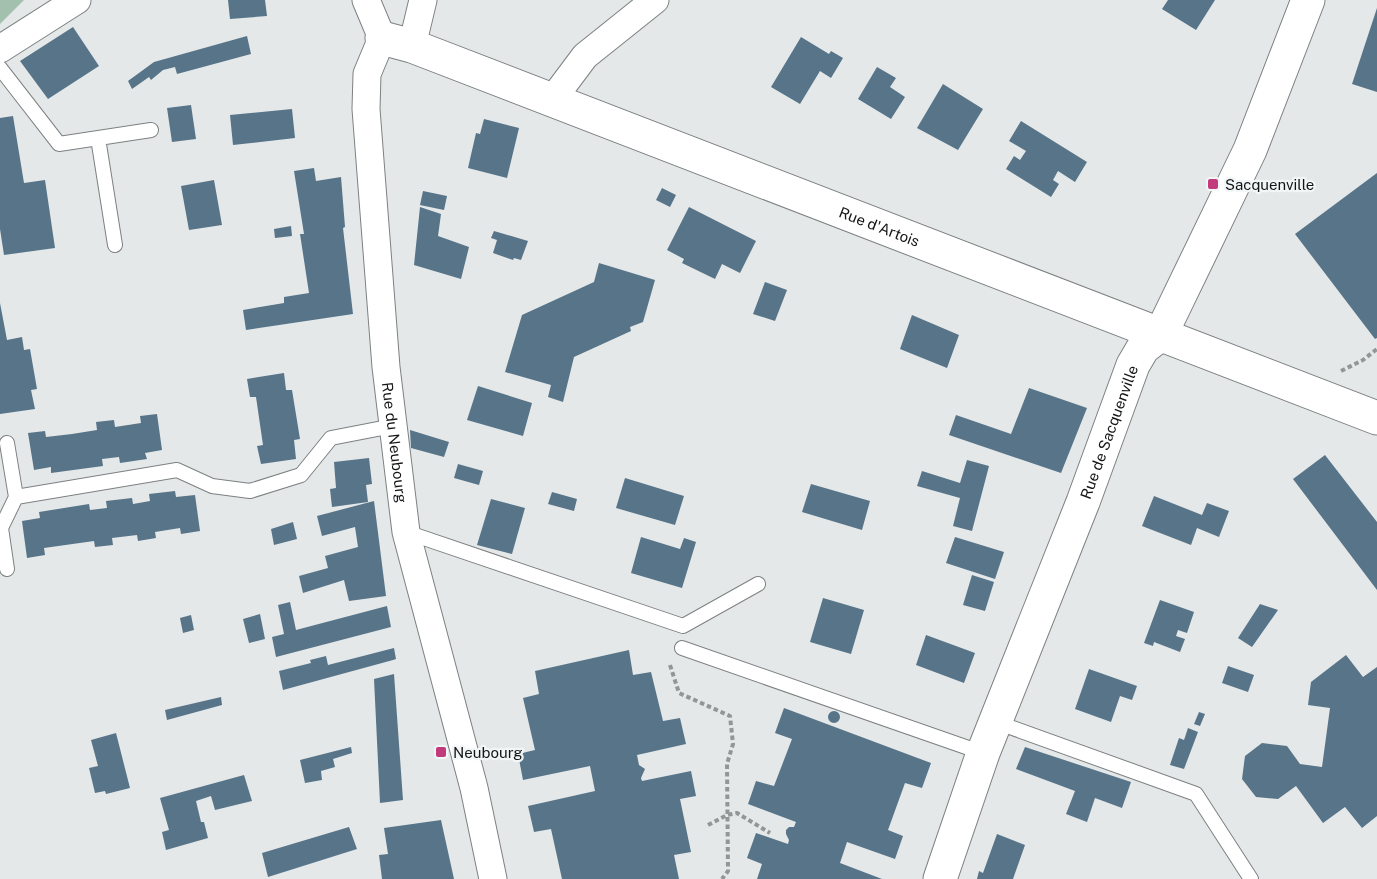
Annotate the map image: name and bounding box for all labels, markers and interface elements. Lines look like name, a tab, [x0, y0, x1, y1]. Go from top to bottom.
place label: Sacquenville	[1225, 176, 1314, 193]
marker: Sacquenville	[1206, 177, 1220, 191]
street label: Rue d'Artois	[837, 203, 922, 249]
street label: Rue de Sacquenville	[1076, 363, 1141, 501]
street label: Rue du Neubourg	[379, 381, 411, 504]
place label: Neubourg	[453, 744, 523, 761]
marker: Neubourg	[434, 745, 448, 759]

